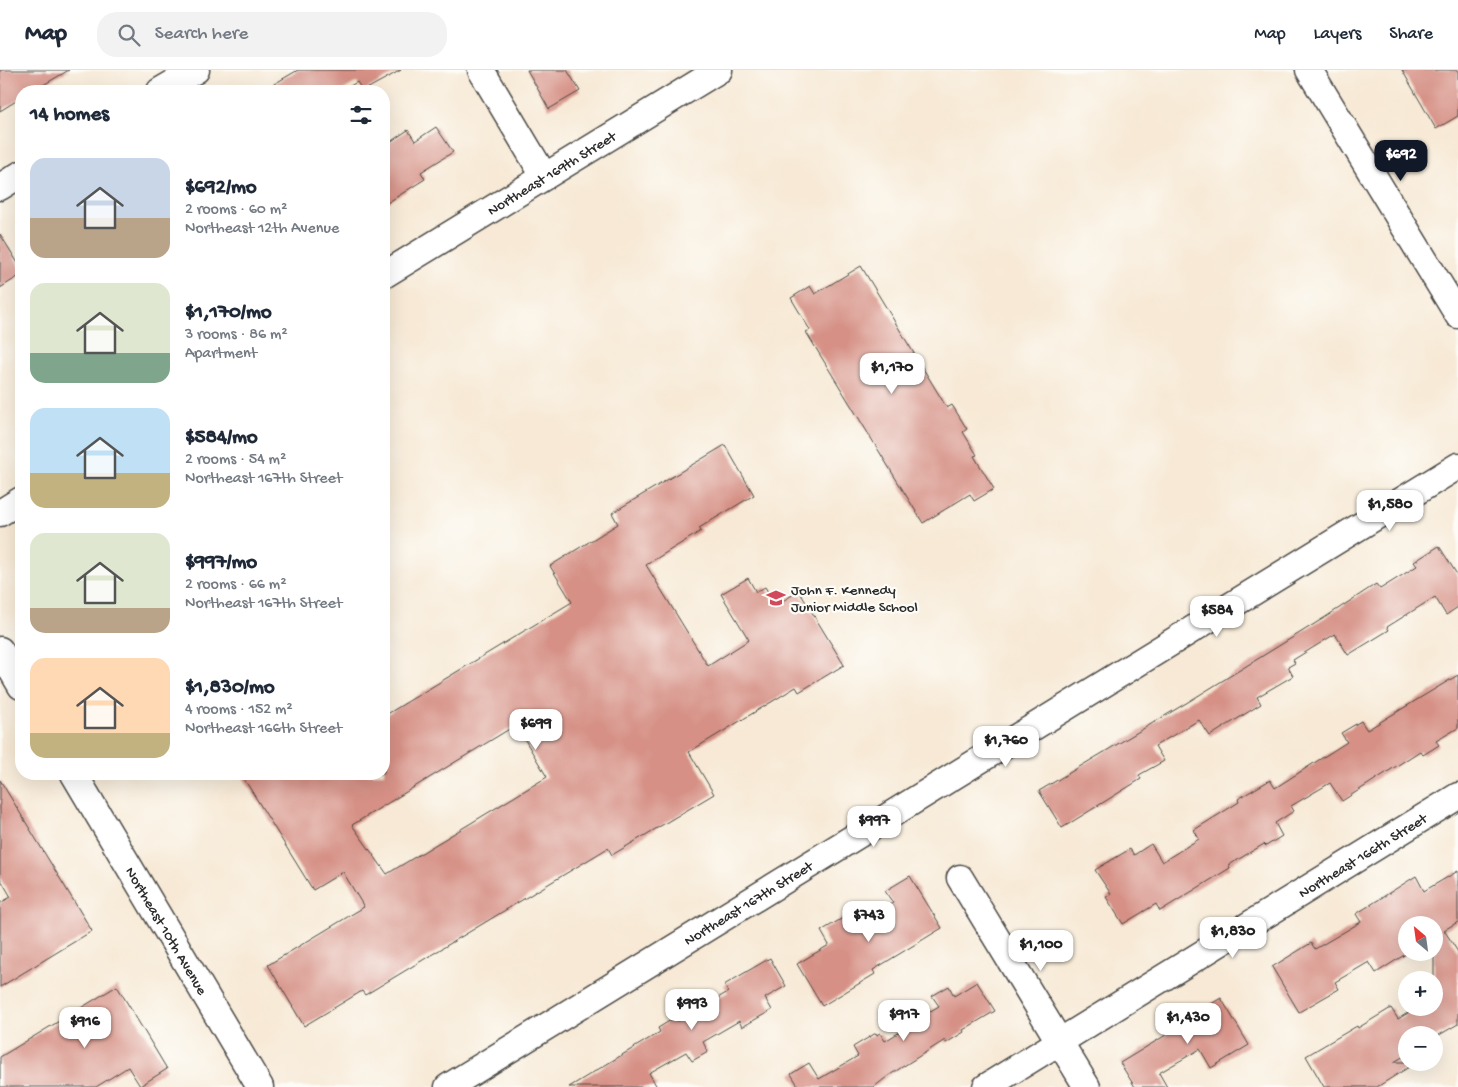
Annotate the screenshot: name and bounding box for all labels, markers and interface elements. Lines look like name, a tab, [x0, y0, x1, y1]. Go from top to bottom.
search box	[97, 12, 447, 57]
text: Map	[25, 20, 67, 49]
icon: search	[115, 21, 143, 49]
text: Search here	[155, 23, 248, 46]
text: Map	[1254, 24, 1286, 45]
text: Layers	[1314, 24, 1361, 45]
text: Share	[1389, 24, 1433, 45]
icon: filters	[347, 101, 375, 129]
text: 14 homes	[30, 103, 109, 128]
street label: Northeast 169th Street	[485, 127, 621, 221]
pin: $692	[1371, 140, 1431, 182]
text: $692	[1385, 146, 1417, 165]
text: $692/mo	[185, 176, 257, 201]
icon: home	[70, 178, 130, 238]
text: 2 rooms · 60 m²	[185, 201, 287, 220]
text: Northeast 12th Avenue	[185, 220, 339, 239]
text: $1,170/mo	[185, 301, 272, 326]
icon: home	[70, 303, 130, 363]
text: 3 rooms · 86 m²	[185, 326, 288, 345]
text: Apartment	[185, 345, 257, 364]
pin: $1,170	[851, 352, 933, 395]
text: $1,170	[871, 359, 913, 378]
text: $584/mo	[185, 426, 258, 451]
icon: home	[70, 428, 130, 488]
text: 2 rooms · 54 m²	[185, 451, 286, 470]
text: Northeast 167th Street	[185, 470, 342, 489]
pin: $1,580	[1349, 490, 1431, 532]
text: $1,580	[1368, 496, 1412, 515]
text: $997/mo	[185, 551, 257, 576]
icon: home	[70, 553, 130, 613]
text: 2 rooms · 66 m²	[185, 576, 286, 595]
place label: John F. Kennedy Junior Middle School	[791, 582, 918, 617]
school or university icon: John F. Kennedy Junior Middle School	[765, 587, 787, 609]
text: Northeast 167th Street	[185, 595, 342, 614]
pin: $584	[1187, 596, 1247, 638]
text: $584	[1201, 602, 1233, 621]
text: $1,830/mo	[185, 676, 275, 701]
icon: home	[70, 678, 130, 738]
text: 4 rooms · 152 m²	[185, 701, 293, 720]
pin: $699	[506, 708, 566, 751]
text: $699	[520, 715, 552, 734]
text: Northeast 166th Street	[185, 720, 342, 739]
pin: $1,760	[965, 726, 1047, 768]
text: $1,760	[984, 732, 1028, 751]
pin: $997	[844, 806, 904, 848]
street label: Northeast 166th Street	[1296, 809, 1432, 903]
text: $997	[858, 812, 890, 831]
street label: Northeast 167th Street	[681, 857, 818, 951]
street label: Northeast 10th Avenue	[120, 864, 210, 999]
pin: $743	[839, 900, 899, 943]
text: $743	[853, 907, 885, 926]
pin: $1,830	[1192, 916, 1274, 959]
north arrow	[1398, 916, 1442, 961]
map controls	[1398, 916, 1443, 1071]
text: $1,830	[1211, 923, 1255, 942]
pin: $1,100	[1000, 930, 1082, 972]
text: $1,100	[1019, 936, 1063, 955]
button: +	[1398, 971, 1443, 1016]
pin: $993	[662, 988, 722, 1031]
text: $993	[676, 995, 708, 1014]
pin: $917	[874, 1000, 934, 1042]
pin: $1,430	[1147, 1002, 1229, 1045]
pin: $916	[55, 1006, 115, 1049]
text: $917	[889, 1006, 919, 1025]
text: $1,430	[1166, 1009, 1210, 1028]
text: $916	[70, 1013, 100, 1032]
button: −	[1398, 1026, 1443, 1071]

